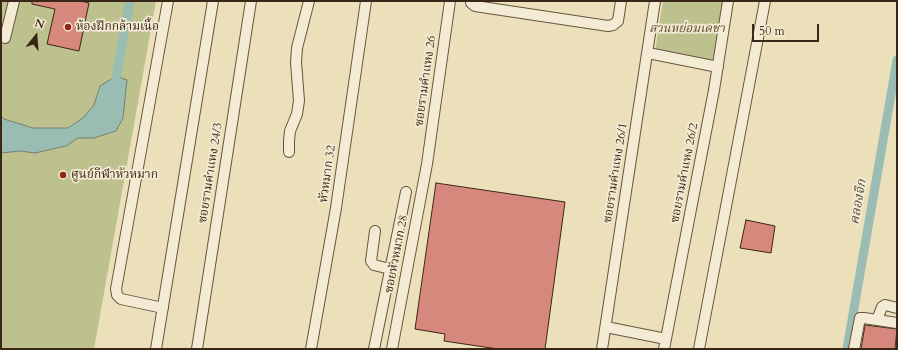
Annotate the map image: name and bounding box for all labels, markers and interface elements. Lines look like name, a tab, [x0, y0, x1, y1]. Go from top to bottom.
text: N	[33, 15, 46, 33]
north arrow	[16, 16, 56, 56]
scale bar	[754, 16, 821, 42]
place label: ห้องฝึกกล้ามเนื้อ	[76, 20, 159, 34]
marker: ห้องฝึกกล้ามเนื้อ	[63, 22, 73, 32]
park label: สวนหย่อมเดชา	[649, 22, 725, 36]
text: 50 m	[759, 23, 785, 39]
street label: ซอยรามคำแหง 26	[413, 35, 439, 127]
street label: ซอยรามคำแหง 24/3	[196, 122, 226, 224]
street label: ซอยรามคำแหง 26/1	[601, 122, 631, 224]
street label: ซอยรามคำแหง 26/2	[668, 122, 702, 224]
street label: หัวหมาก 32	[317, 144, 339, 204]
place label: ศูนย์กีฬาหัวหมาก	[71, 168, 158, 182]
marker: ศูนย์กีฬาหัวหมาก	[58, 170, 68, 180]
water label: คลองจิก	[847, 178, 871, 226]
street label: ซอยหัวหมาก 28	[382, 214, 412, 294]

